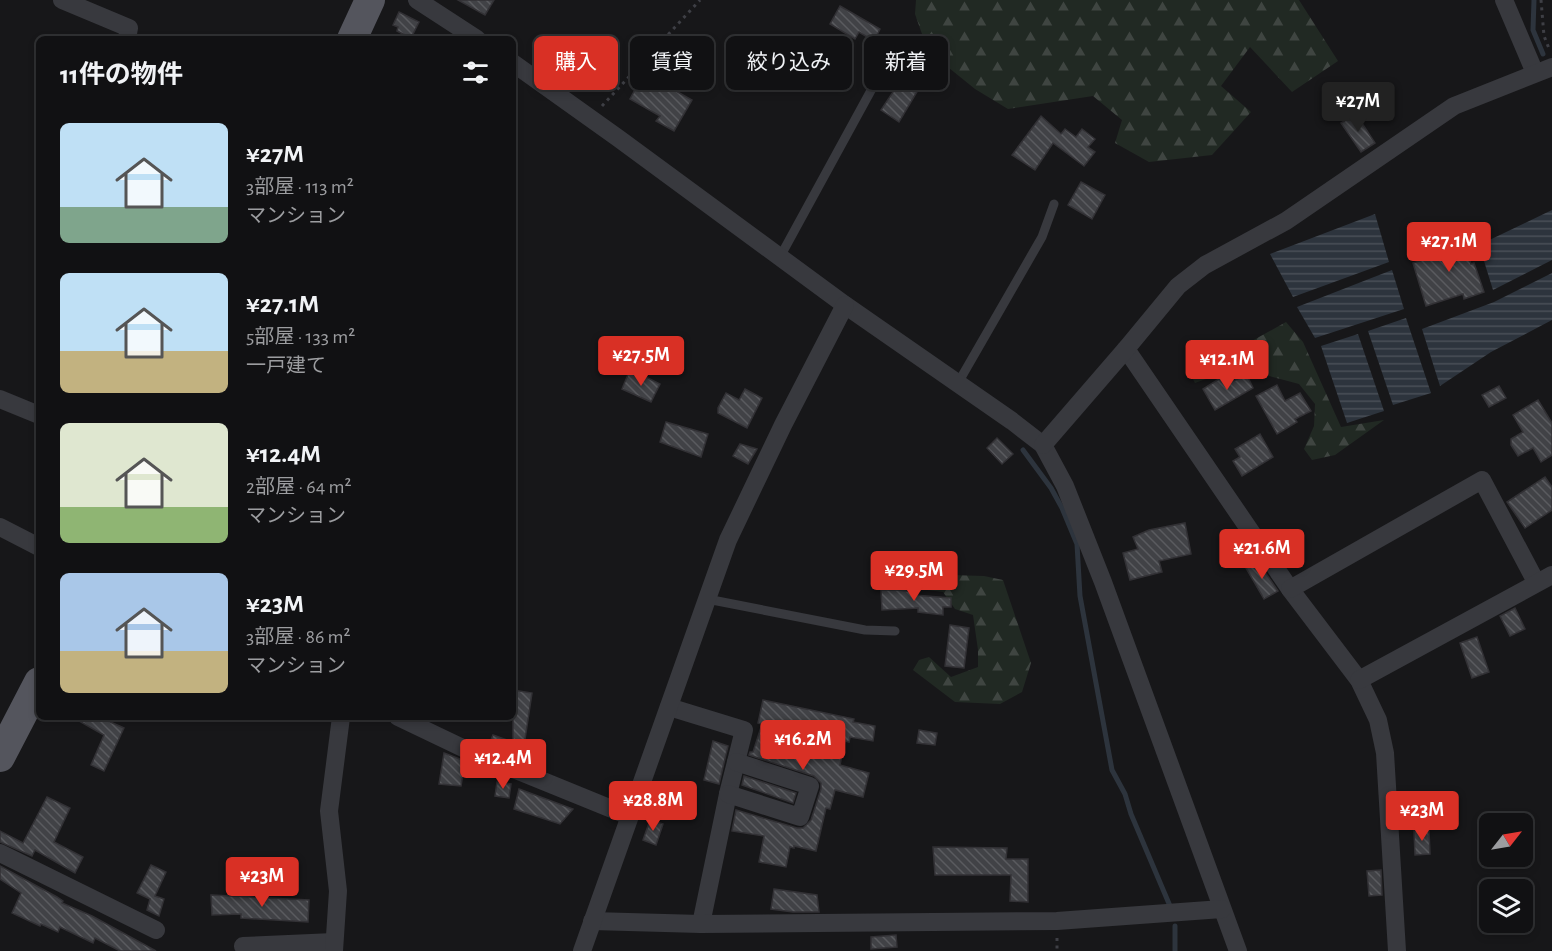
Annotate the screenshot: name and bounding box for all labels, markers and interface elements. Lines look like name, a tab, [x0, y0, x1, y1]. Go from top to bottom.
chip: 購入	[534, 36, 618, 90]
chip: 賃貸	[630, 36, 714, 90]
chip: 絞り込み	[726, 36, 852, 90]
chip: 新着	[864, 36, 948, 90]
icon: filters	[459, 56, 492, 89]
text: 11件の物件	[60, 62, 183, 88]
pin: ¥27M	[1322, 82, 1394, 133]
text: ¥27M	[1336, 91, 1380, 111]
text: ¥27M	[246, 141, 304, 167]
icon: home	[108, 147, 180, 219]
text: 3部屋 · 113 m²	[246, 177, 354, 197]
text: マンション	[246, 206, 346, 226]
pin: ¥27.1M	[1400, 222, 1498, 273]
text: ¥27.1M	[1421, 231, 1477, 251]
text: ¥27.1M	[246, 291, 319, 317]
icon: home	[108, 297, 180, 369]
text: 5部屋 · 133 m²	[246, 327, 355, 347]
pin: ¥27.5M	[592, 336, 690, 387]
pin: ¥12.1M	[1178, 340, 1276, 391]
text: ¥27.5M	[612, 345, 670, 365]
text: ¥12.1M	[1200, 349, 1254, 369]
text: 一戸建て	[246, 356, 326, 376]
text: ¥12.4M	[246, 441, 321, 467]
icon: home	[108, 447, 180, 519]
text: 2部屋 · 64 m²	[246, 477, 352, 497]
text: マンション	[246, 506, 346, 526]
pin: ¥21.6M	[1213, 529, 1311, 580]
text: ¥21.6M	[1233, 538, 1291, 558]
pin: ¥29.5M	[865, 551, 963, 602]
text: ¥29.5M	[885, 560, 943, 580]
text: ¥23M	[246, 591, 304, 617]
icon: home	[108, 597, 180, 669]
text: 3部屋 · 86 m²	[246, 627, 351, 647]
text: マンション	[246, 656, 346, 676]
pin: ¥16.2M	[754, 720, 852, 771]
text: ¥16.2M	[774, 729, 832, 749]
pin: ¥12.4M	[454, 739, 552, 790]
text: ¥12.4M	[474, 748, 532, 768]
pin: ¥28.8M	[604, 781, 702, 832]
text: ¥28.8M	[623, 790, 683, 810]
pin: ¥23M	[1386, 791, 1458, 842]
text: ¥23M	[1400, 800, 1444, 820]
north arrow	[1479, 813, 1533, 867]
map controls	[1479, 813, 1533, 933]
pin: ¥23M	[226, 857, 298, 908]
text: ¥23M	[240, 866, 284, 886]
button: layers	[1479, 879, 1533, 933]

